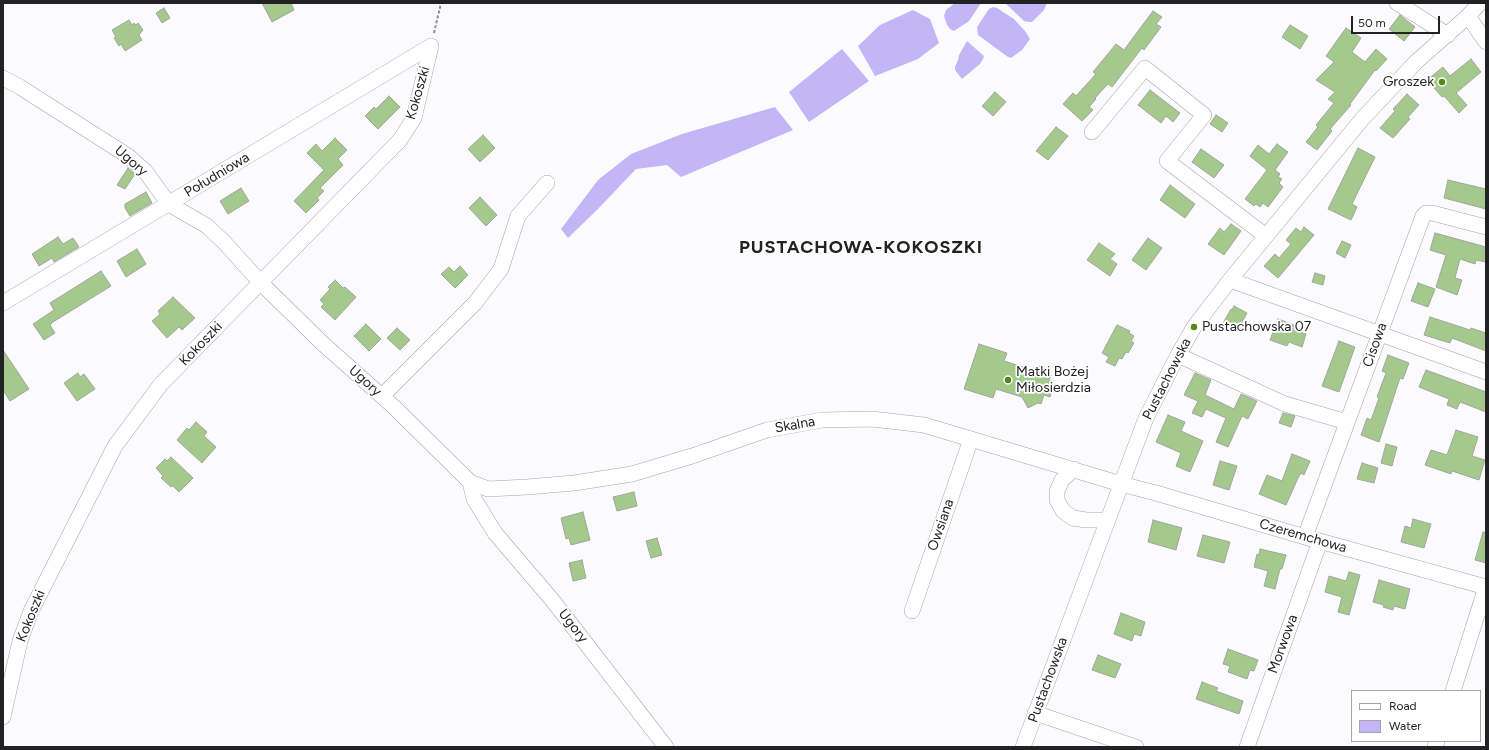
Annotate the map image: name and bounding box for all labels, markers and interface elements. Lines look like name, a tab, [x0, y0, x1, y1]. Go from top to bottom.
scale bar	[1353, 8, 1442, 34]
text: 50 m	[1358, 16, 1386, 30]
street label: Kokoszki	[402, 64, 434, 122]
place label: Groszek	[1383, 74, 1434, 90]
marker: Groszek	[1437, 77, 1447, 87]
street label: Ugory	[111, 142, 151, 180]
street label: Południowa	[181, 149, 253, 201]
district label: PUSTACHOWA-KOKOSZKI	[739, 237, 983, 259]
street label: Kokoszki	[176, 318, 226, 370]
place label: Pustachowska 07	[1202, 319, 1311, 335]
street label: Cisowa	[1359, 321, 1391, 369]
marker: Pustachowska 07	[1189, 322, 1199, 332]
street label: Pustachowska	[1139, 335, 1195, 423]
street label: Ugory	[345, 362, 385, 400]
place label: Matki Bożej Miłosierdzia	[1016, 364, 1091, 396]
marker: Matki Bożej Miłosierdzia	[1003, 375, 1013, 385]
street label: Skalna	[774, 413, 816, 437]
street label: Owsiana	[924, 497, 958, 553]
street label: Czeremchowa	[1257, 515, 1349, 557]
street label: Kokoszki	[13, 587, 49, 645]
street label: Ugory	[555, 606, 591, 646]
street label: Morwowa	[1265, 612, 1301, 676]
street label: Pustachowska	[1025, 635, 1071, 725]
legend	[1351, 690, 1481, 742]
text: Road	[1389, 699, 1417, 713]
text: Water	[1389, 719, 1421, 733]

